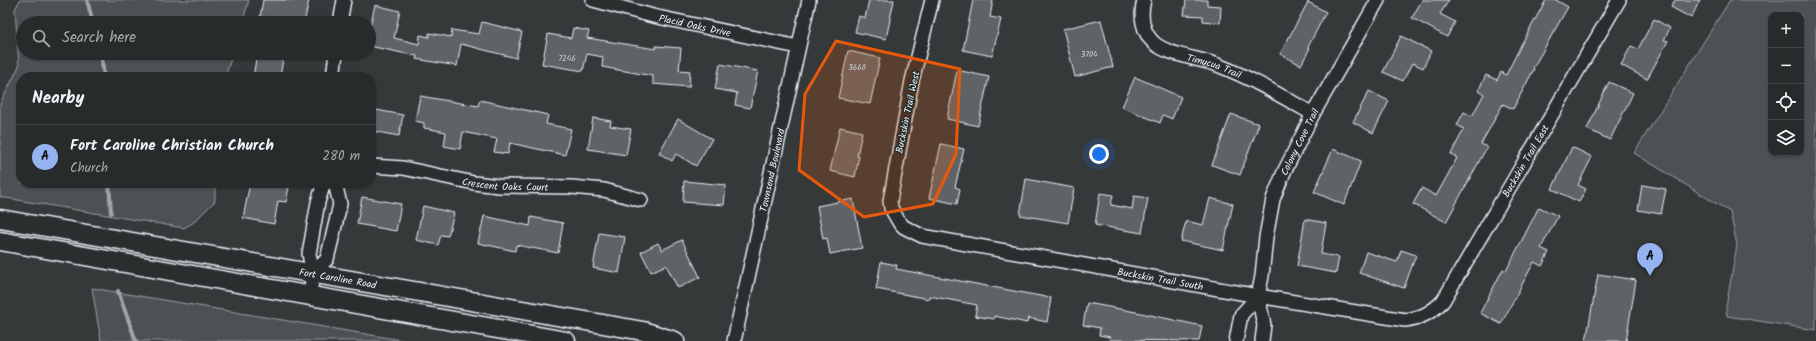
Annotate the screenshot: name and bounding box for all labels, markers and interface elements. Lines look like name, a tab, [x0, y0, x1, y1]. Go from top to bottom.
street label: Placid Oaks Drive	[657, 10, 733, 42]
map controls	[1768, 12, 1804, 156]
button: +	[1768, 12, 1804, 48]
search box	[16, 16, 376, 60]
text: Search here	[62, 26, 136, 50]
icon: search	[30, 27, 52, 49]
house number: 3704	[1081, 48, 1098, 61]
button: −	[1768, 48, 1804, 84]
street label: Timucua Trail	[1185, 50, 1244, 83]
house number: 7246	[558, 52, 576, 65]
house number: 3660	[848, 61, 866, 74]
street label: Buckskin Trail West	[891, 70, 925, 155]
button: locate	[1768, 84, 1804, 120]
text: Nearby	[32, 85, 84, 112]
street label: Colony Cove Trail	[1277, 105, 1324, 178]
button: layers	[1768, 120, 1804, 156]
street label: Buckskin Trail East	[1498, 122, 1554, 201]
street label: Townsend Boulevard	[756, 126, 790, 214]
text: Fort Caroline Christian Church	[70, 134, 274, 158]
your location	[1089, 144, 1109, 164]
text: A	[41, 146, 49, 167]
text: 280 m	[323, 146, 360, 167]
text: Church	[70, 158, 108, 179]
street label: Crescent Oaks Court	[460, 174, 549, 196]
pin: A	[1637, 243, 1663, 276]
street label: Fort Caroline Road	[298, 264, 379, 294]
street label: Buckskin Trail South	[1116, 264, 1205, 295]

